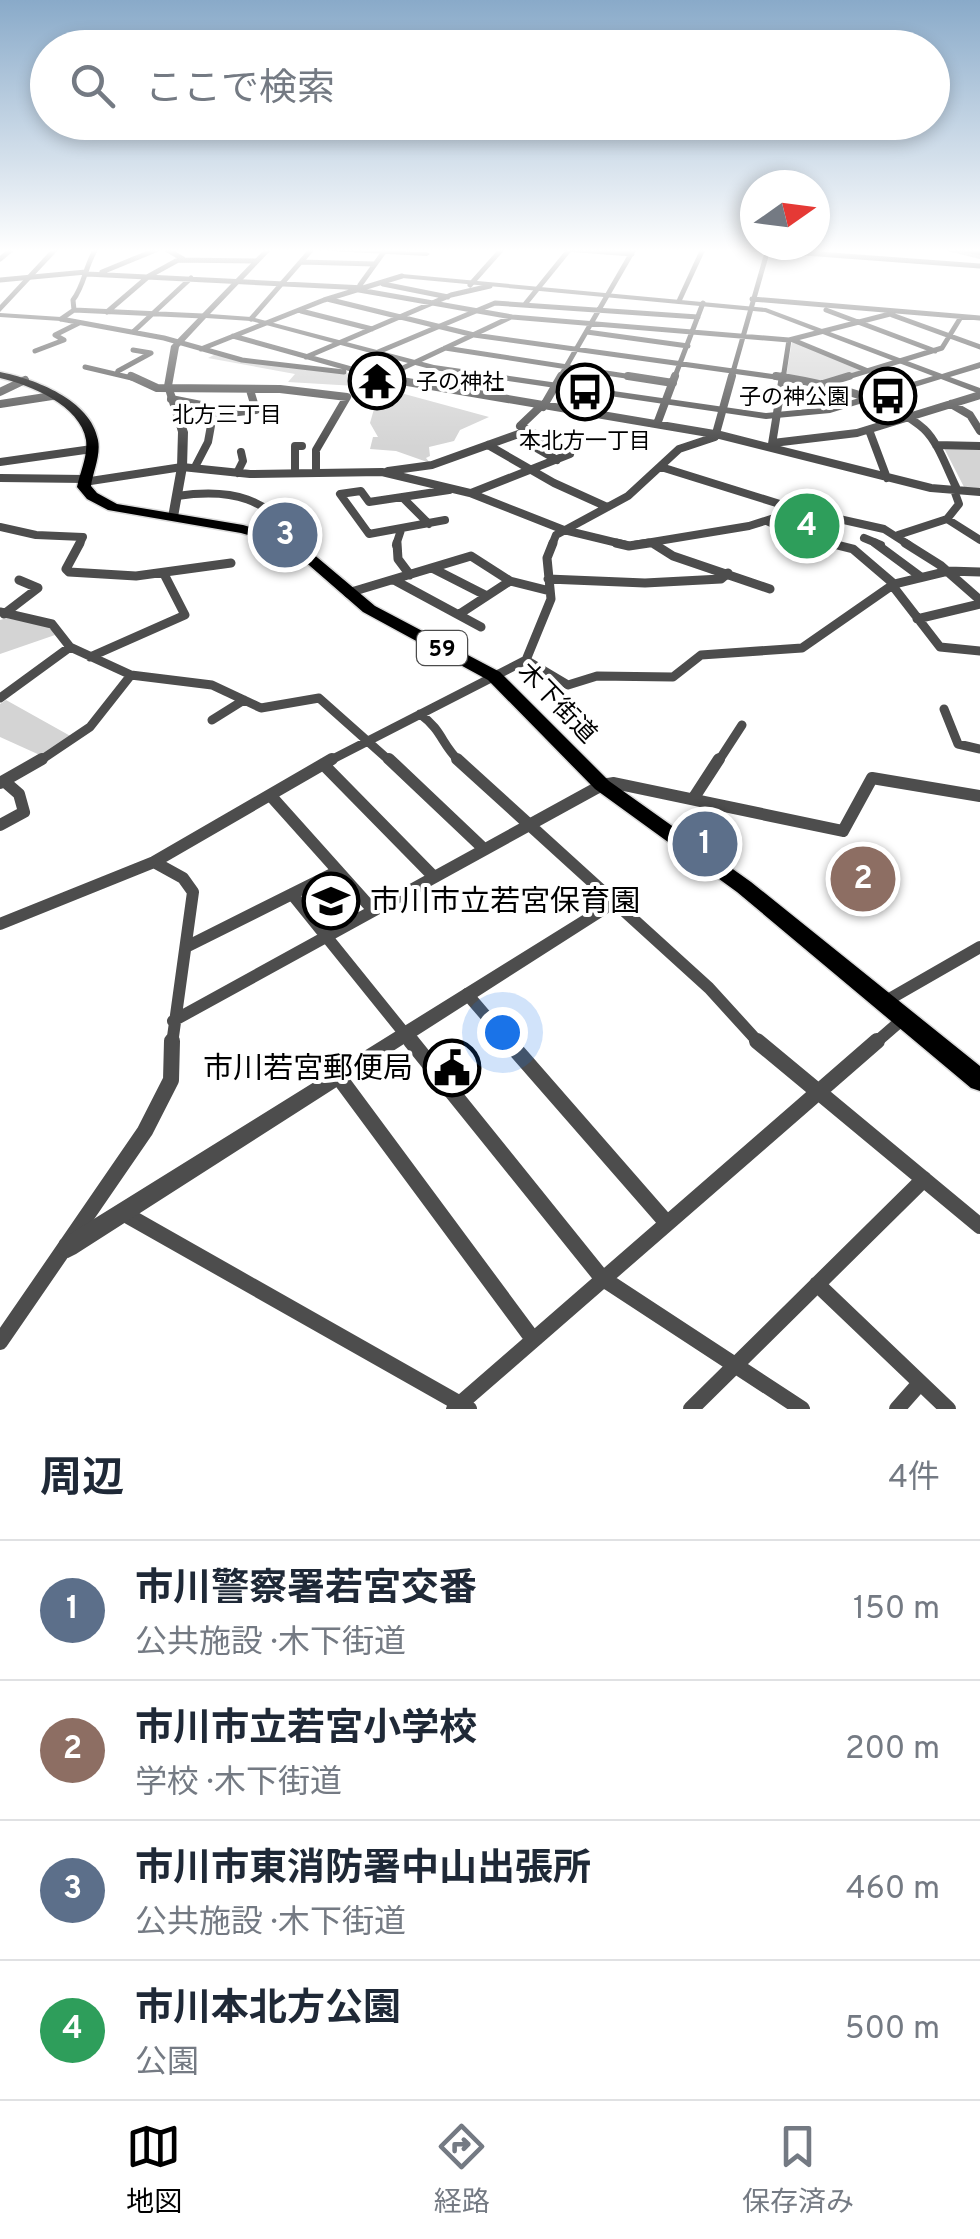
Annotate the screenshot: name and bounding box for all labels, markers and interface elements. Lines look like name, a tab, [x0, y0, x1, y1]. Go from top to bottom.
search box	[30, 30, 950, 140]
icon: search	[65, 58, 120, 113]
text: ここで検索	[145, 66, 335, 115]
north arrow	[740, 170, 830, 260]
temple icon: 子の神社	[347, 351, 407, 411]
bus stop icon: 本北方一丁目	[555, 362, 615, 422]
bus stop icon: 子の神公園	[858, 366, 918, 426]
place label: 子の神社	[416, 370, 504, 397]
place label: 子の神公園	[739, 385, 849, 412]
district label: 北方三丁目	[172, 403, 282, 430]
place label: 本北方一丁目	[519, 429, 651, 456]
pin: 4	[774, 488, 840, 564]
pin: 3	[252, 498, 318, 572]
road number: 59	[417, 631, 467, 665]
street label: 木下街道	[510, 657, 602, 751]
pin: 1	[672, 806, 738, 882]
pin: 2	[830, 842, 896, 916]
school or university icon: 市川市立若宮保育園	[301, 871, 361, 931]
place label: 市川市立若宮保育園	[370, 885, 640, 922]
your location	[477, 1007, 528, 1058]
public building icon: 市川若宮郵便局	[422, 1038, 482, 1098]
place label: 市川若宮郵便局	[203, 1052, 413, 1089]
text: 周辺	[40, 1454, 124, 1507]
text: 4件	[888, 1459, 940, 1499]
text: 市川警察署若宮交番	[135, 1566, 477, 1615]
text: 1	[66, 1590, 79, 1630]
text: 150 m	[853, 1590, 940, 1630]
text: 公共施設 · 木下街道	[135, 1624, 406, 1664]
text: 市川市立若宮小学校	[135, 1706, 477, 1755]
text: 2	[63, 1730, 82, 1770]
text: 200 m	[845, 1730, 940, 1770]
text: 学校 · 木下街道	[135, 1764, 342, 1804]
text: 市川市東消防署中山出張所	[135, 1846, 591, 1895]
text: 3	[63, 1870, 82, 1910]
text: 460 m	[846, 1870, 940, 1910]
text: 公共施設 · 木下街道	[135, 1904, 406, 1944]
text: 市川本北方公園	[135, 1986, 401, 2035]
text: 4	[62, 2010, 83, 2050]
text: 500 m	[845, 2010, 940, 2050]
text: 公園	[135, 2044, 199, 2084]
tab: 地図	[126, 2119, 182, 2222]
tab: 経路	[434, 2119, 490, 2222]
tab: 保存済み	[742, 2119, 854, 2222]

